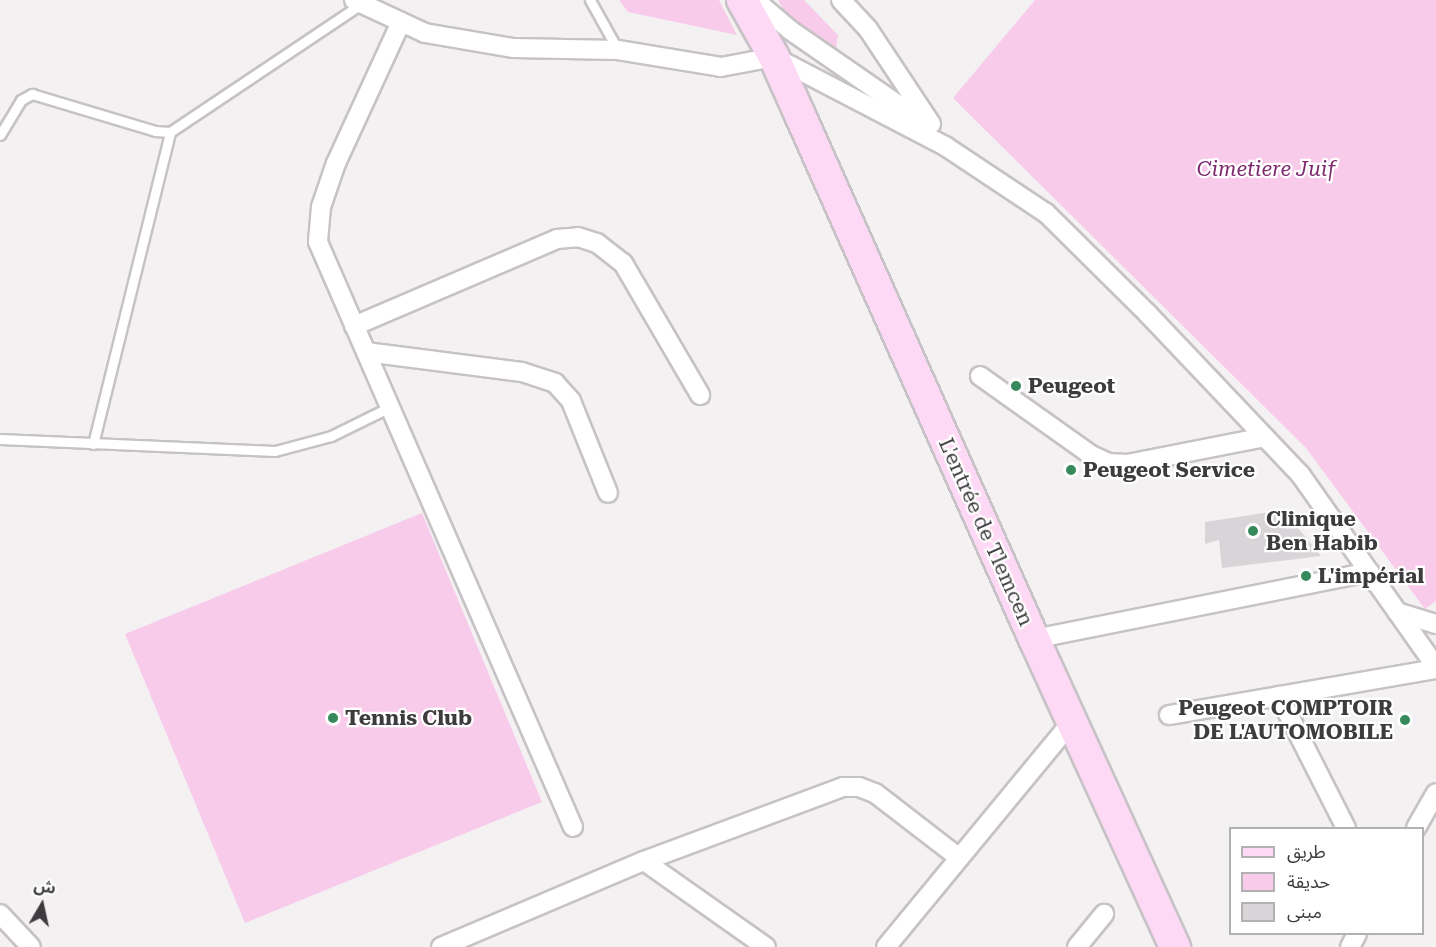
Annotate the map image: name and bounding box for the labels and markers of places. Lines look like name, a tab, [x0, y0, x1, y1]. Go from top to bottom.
place label: Peugeot	[1028, 373, 1115, 399]
marker: Peugeot	[1009, 379, 1023, 393]
place label: Peugeot Service	[1083, 457, 1255, 483]
marker: Peugeot Service	[1064, 463, 1078, 477]
place label: Clinique Ben Habib	[1266, 506, 1378, 556]
marker: Clinique Ben Habib	[1244, 522, 1262, 540]
place label: L'impérial	[1318, 563, 1424, 589]
marker: L'impérial	[1299, 569, 1313, 583]
place label: Peugeot COMPTOIR DE L'AUTOMOBILE	[1178, 695, 1393, 745]
place label: Tennis Club	[345, 705, 472, 731]
marker: Tennis Club	[326, 711, 340, 725]
marker: Peugeot COMPTOIR DE L'AUTOMOBILE	[1398, 713, 1412, 727]

